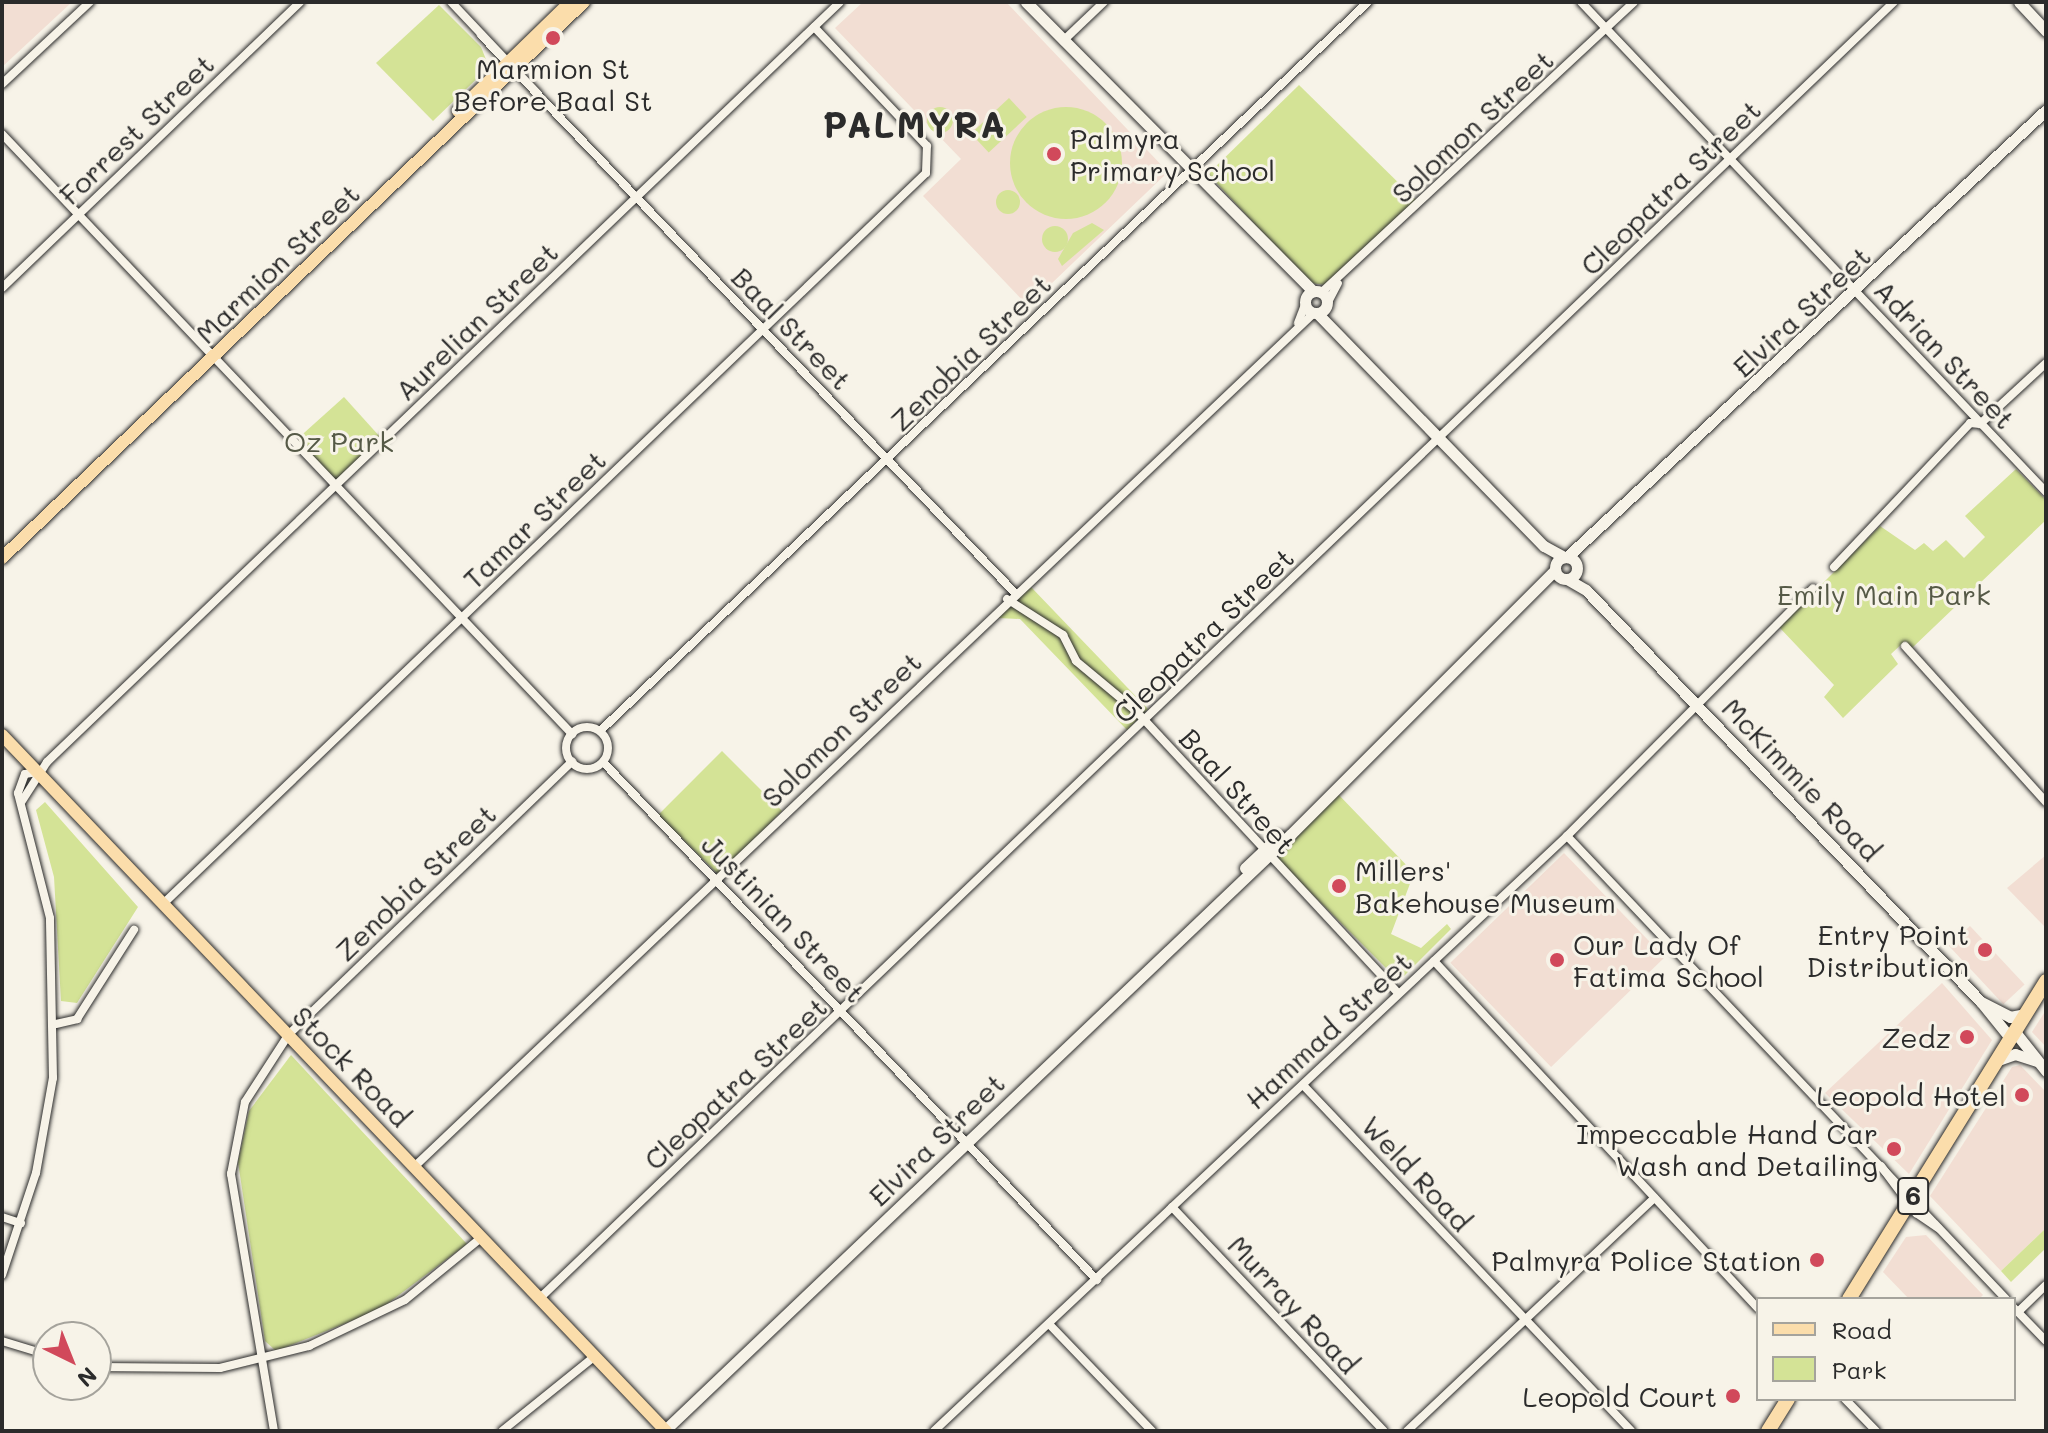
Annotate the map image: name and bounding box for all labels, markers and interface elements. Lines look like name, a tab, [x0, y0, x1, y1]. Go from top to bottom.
marker: Marmion St Before Baal St	[544, 29, 562, 47]
street label: Solomon Street	[1384, 43, 1560, 209]
street label: Forrest Street	[52, 47, 220, 211]
place label: Marmion St Before Baal St	[454, 51, 652, 117]
street label: Cleopatra Street	[1573, 92, 1767, 282]
district label: PALMYRA	[823, 102, 1007, 146]
place label: Palmyra Primary School	[1070, 121, 1275, 187]
marker: Palmyra Primary School	[1045, 145, 1063, 163]
street label: Marmion Street	[188, 176, 366, 350]
street label: Aurelian Street	[388, 235, 564, 407]
street label: Elvira Street	[1725, 239, 1877, 383]
street label: Baal Street	[725, 260, 859, 396]
street label: Zenobia Street	[883, 267, 1057, 437]
street label: Adrian Street	[1868, 273, 2022, 435]
park label: Oz Park	[284, 424, 394, 458]
street label: Tamar Street	[456, 443, 612, 595]
street label: Cleopatra Street	[1106, 540, 1300, 730]
park label: Emily Main Park	[1777, 577, 1991, 611]
street label: Solomon Street	[754, 644, 928, 814]
street label: McKimmie Road	[1716, 691, 1888, 867]
street label: Baal Street	[1173, 721, 1303, 861]
street label: Zenobia Street	[328, 797, 502, 967]
street label: Justinian Street	[695, 827, 873, 1009]
place label: Millers' Bakehouse Museum	[1355, 853, 1616, 919]
marker: Millers' Bakehouse Museum	[1330, 877, 1348, 895]
place label: Entry Point Distribution	[1806, 917, 1969, 983]
place label: Our Lady Of Fatima School	[1573, 927, 1764, 993]
marker: Entry Point Distribution	[1976, 941, 1994, 959]
street label: Hammad Street	[1238, 944, 1418, 1116]
marker: Our Lady Of Fatima School	[1548, 951, 1566, 969]
street label: Cleopatra Street	[637, 990, 833, 1176]
street label: Stock Road	[286, 999, 418, 1133]
place label: Zedz	[1882, 1020, 1951, 1054]
marker: Zedz	[1958, 1028, 1976, 1046]
street label: Elvira Street	[861, 1066, 1011, 1212]
place label: Leopold Hotel	[1816, 1078, 2006, 1112]
marker: Leopold Hotel	[2013, 1086, 2031, 1104]
street label: Weld Road	[1355, 1108, 1479, 1238]
place label: Impeccable Hand Car Wash and Detailing	[1576, 1116, 1878, 1182]
marker: Impeccable Hand Car Wash and Detailing	[1885, 1140, 1903, 1158]
road number: 6	[1897, 1174, 1929, 1218]
street label: Murray Road	[1222, 1228, 1366, 1380]
place label: Palmyra Police Station	[1491, 1243, 1801, 1277]
marker: Palmyra Police Station	[1808, 1251, 1826, 1269]
legend	[1756, 1297, 2016, 1401]
text: Road	[1832, 1314, 1892, 1345]
north arrow	[32, 1321, 112, 1401]
text: Park	[1832, 1354, 1886, 1385]
text: N	[71, 1361, 103, 1394]
place label: Leopold Court	[1522, 1379, 1717, 1413]
marker: Leopold Court	[1724, 1387, 1742, 1405]

